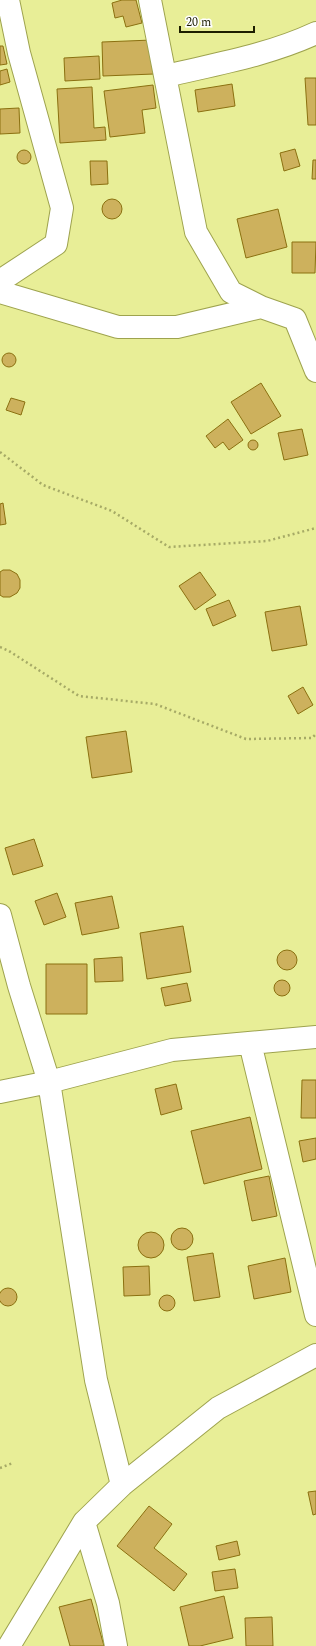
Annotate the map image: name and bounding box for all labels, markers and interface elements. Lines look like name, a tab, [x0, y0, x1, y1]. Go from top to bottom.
scale bar	[180, 8, 254, 34]
text: 20 m	[186, 13, 211, 32]

